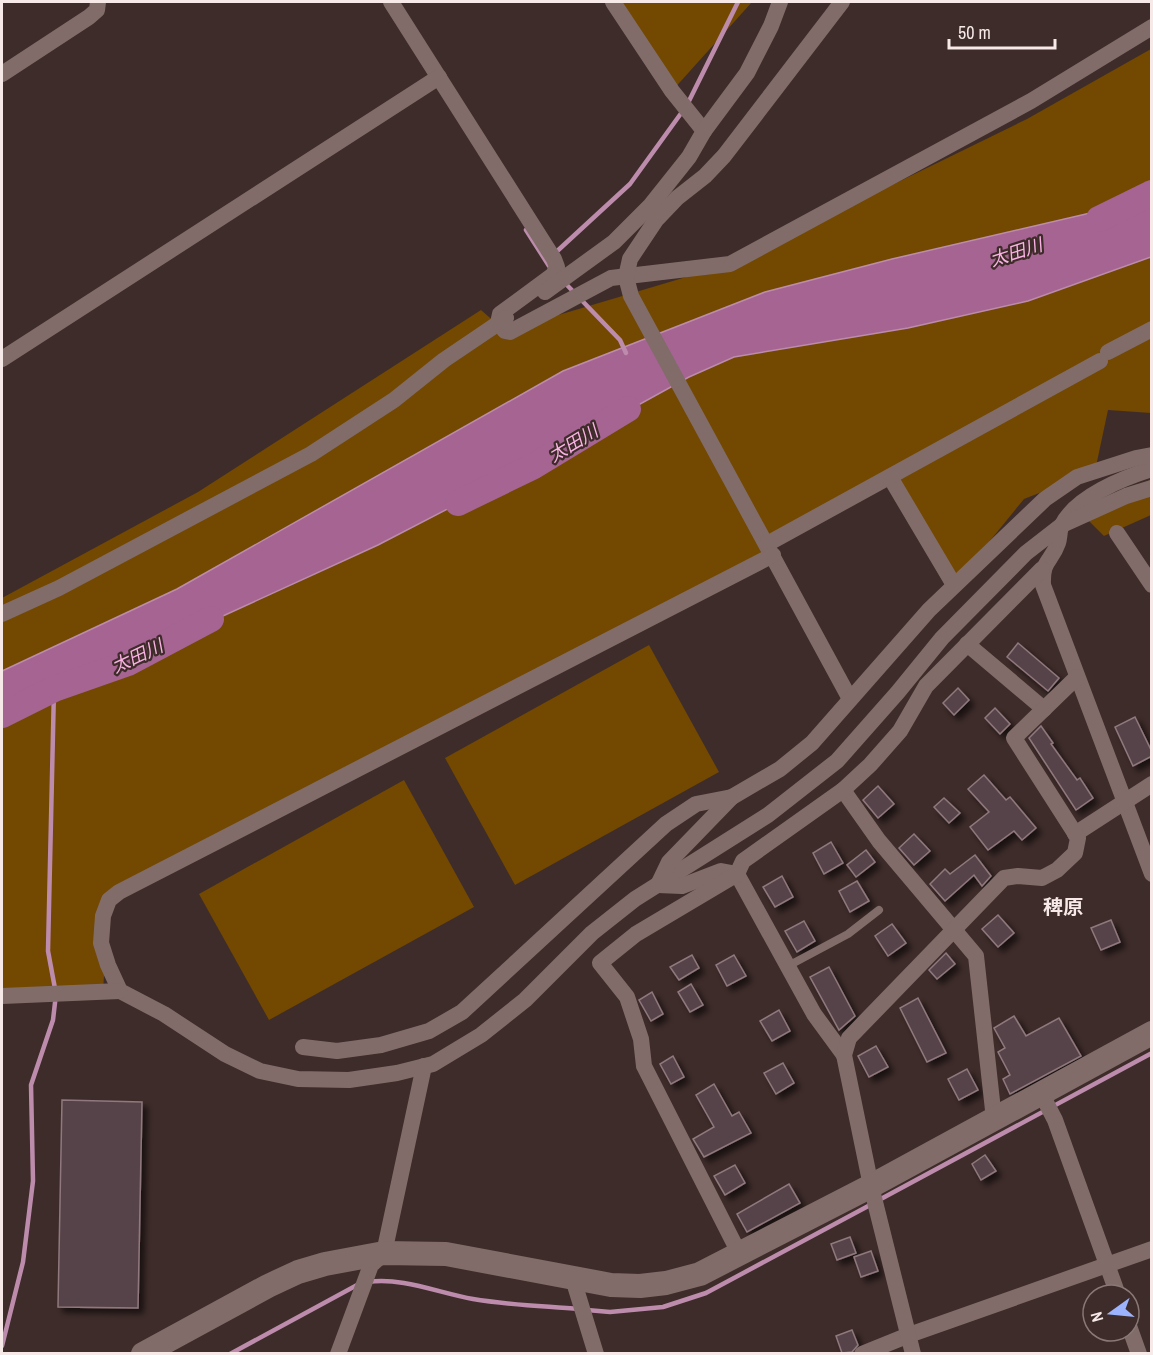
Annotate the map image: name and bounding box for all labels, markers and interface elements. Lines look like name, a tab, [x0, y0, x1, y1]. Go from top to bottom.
scale bar	[949, 12, 1056, 50]
text: 50 m	[958, 20, 991, 45]
water label: 太田川	[986, 231, 1047, 272]
water label: 太田川	[543, 417, 604, 468]
water label: 太田川	[107, 632, 169, 679]
district label: 稗原	[1043, 893, 1083, 920]
north arrow	[1081, 1283, 1141, 1343]
text: N	[1085, 1309, 1108, 1324]

